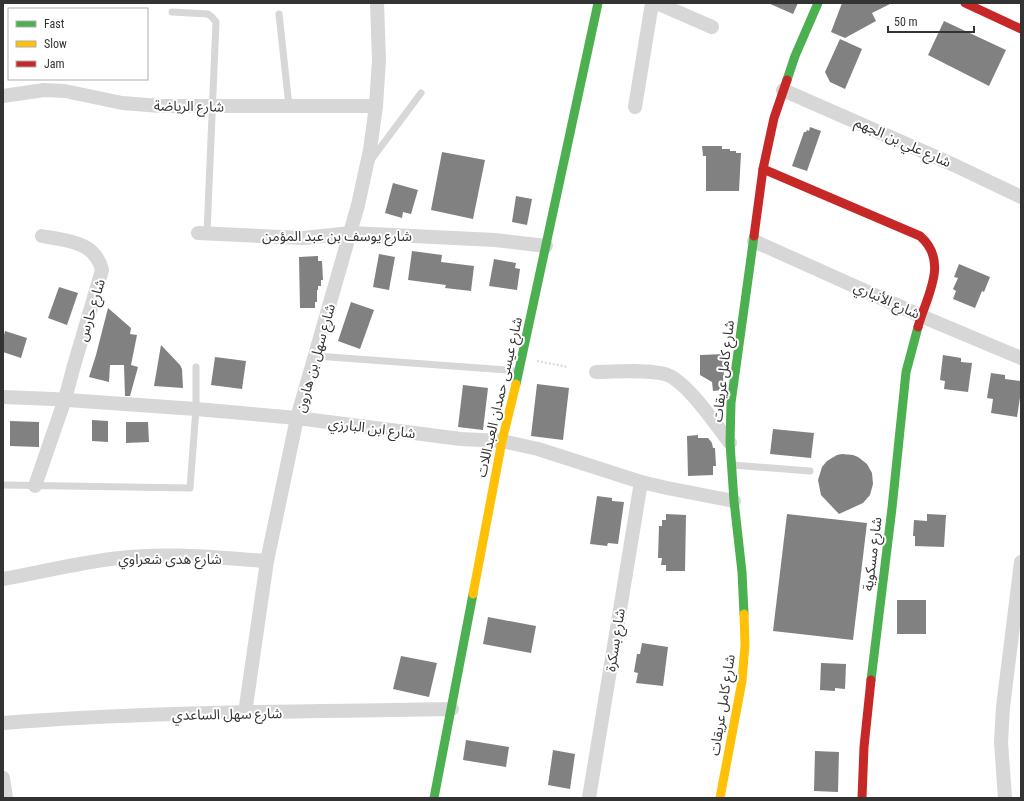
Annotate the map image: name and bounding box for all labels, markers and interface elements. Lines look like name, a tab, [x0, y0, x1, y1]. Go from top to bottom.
legend	[8, 8, 148, 80]
scale bar	[888, 8, 974, 34]
text: 50 m	[894, 15, 918, 29]
text: Fast	[44, 17, 65, 31]
text: Slow	[44, 37, 67, 51]
text: Jam	[44, 57, 65, 71]
street label: شارع الرياضة	[154, 97, 224, 118]
street label: شارع علي بن الجهم	[851, 114, 953, 173]
street label: شارع يوسف بن عبد المؤمن	[262, 228, 412, 247]
street label: شارع حارس	[74, 277, 111, 344]
street label: شارع الأنباري	[850, 278, 922, 325]
street label: شارع سهل بن هارون	[292, 302, 341, 415]
street label: شارع عيسى حمدان العبداللات	[473, 315, 528, 479]
street label: شارع كامل عريقات	[709, 319, 740, 423]
street label: شارع ابن البارزي	[327, 415, 417, 445]
street label: شارع مسكوية	[860, 516, 887, 592]
street label: شارع هدى شعراوي	[118, 551, 222, 570]
street label: شارع بسكرة	[602, 607, 631, 673]
street label: شارع كامل عريقات	[706, 653, 741, 757]
street label: شارع سهل الساعدي	[172, 705, 282, 726]

